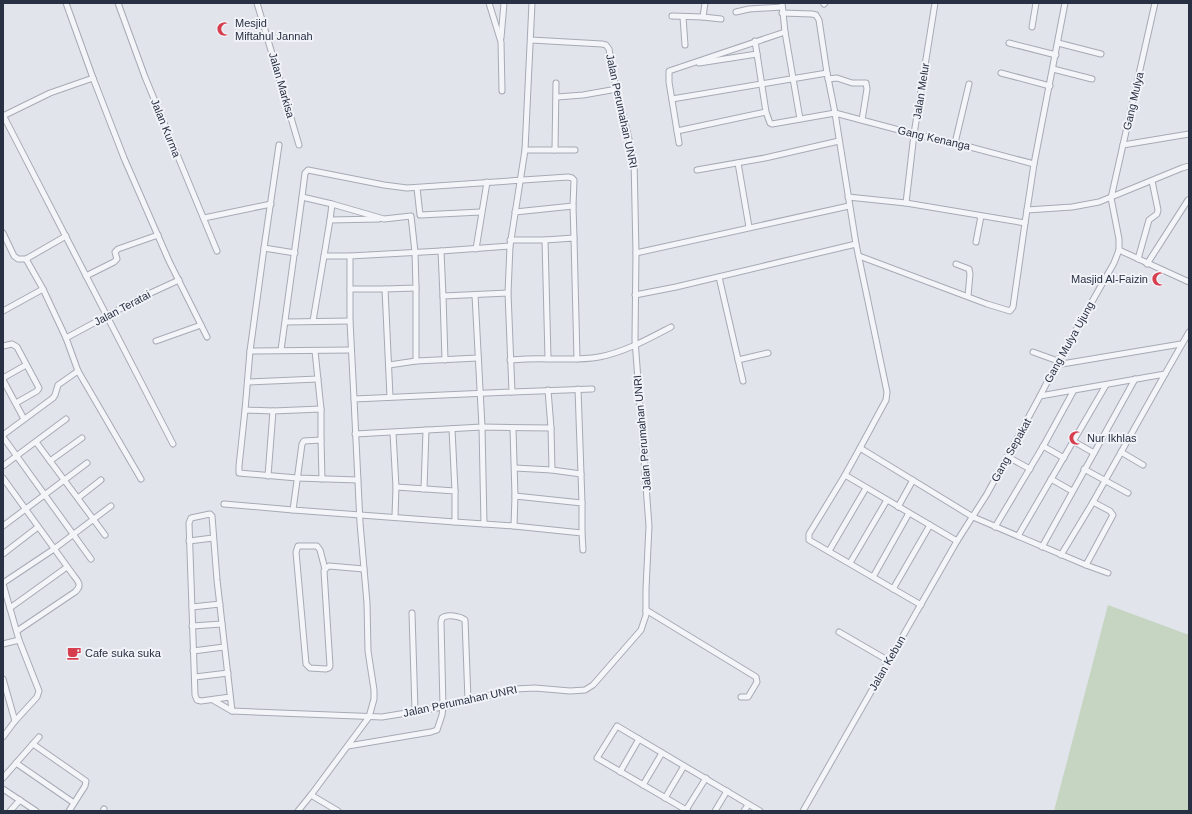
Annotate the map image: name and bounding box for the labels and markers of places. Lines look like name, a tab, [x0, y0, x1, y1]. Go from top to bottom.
place label: Mesjid Miftahul Jannah	[235, 17, 313, 42]
mosque icon: Mesjid Miftahul Jannah	[216, 21, 232, 37]
mosque icon: Masjid Al-Faizin	[1151, 271, 1167, 287]
place label: Masjid Al-Faizin	[1071, 273, 1148, 285]
mosque icon: Nur Ikhlas	[1068, 430, 1084, 446]
place label: Nur Ikhlas	[1087, 432, 1137, 444]
cafe icon: Cafe suka suka	[66, 645, 82, 661]
place label: Cafe suka suka	[85, 647, 162, 659]

